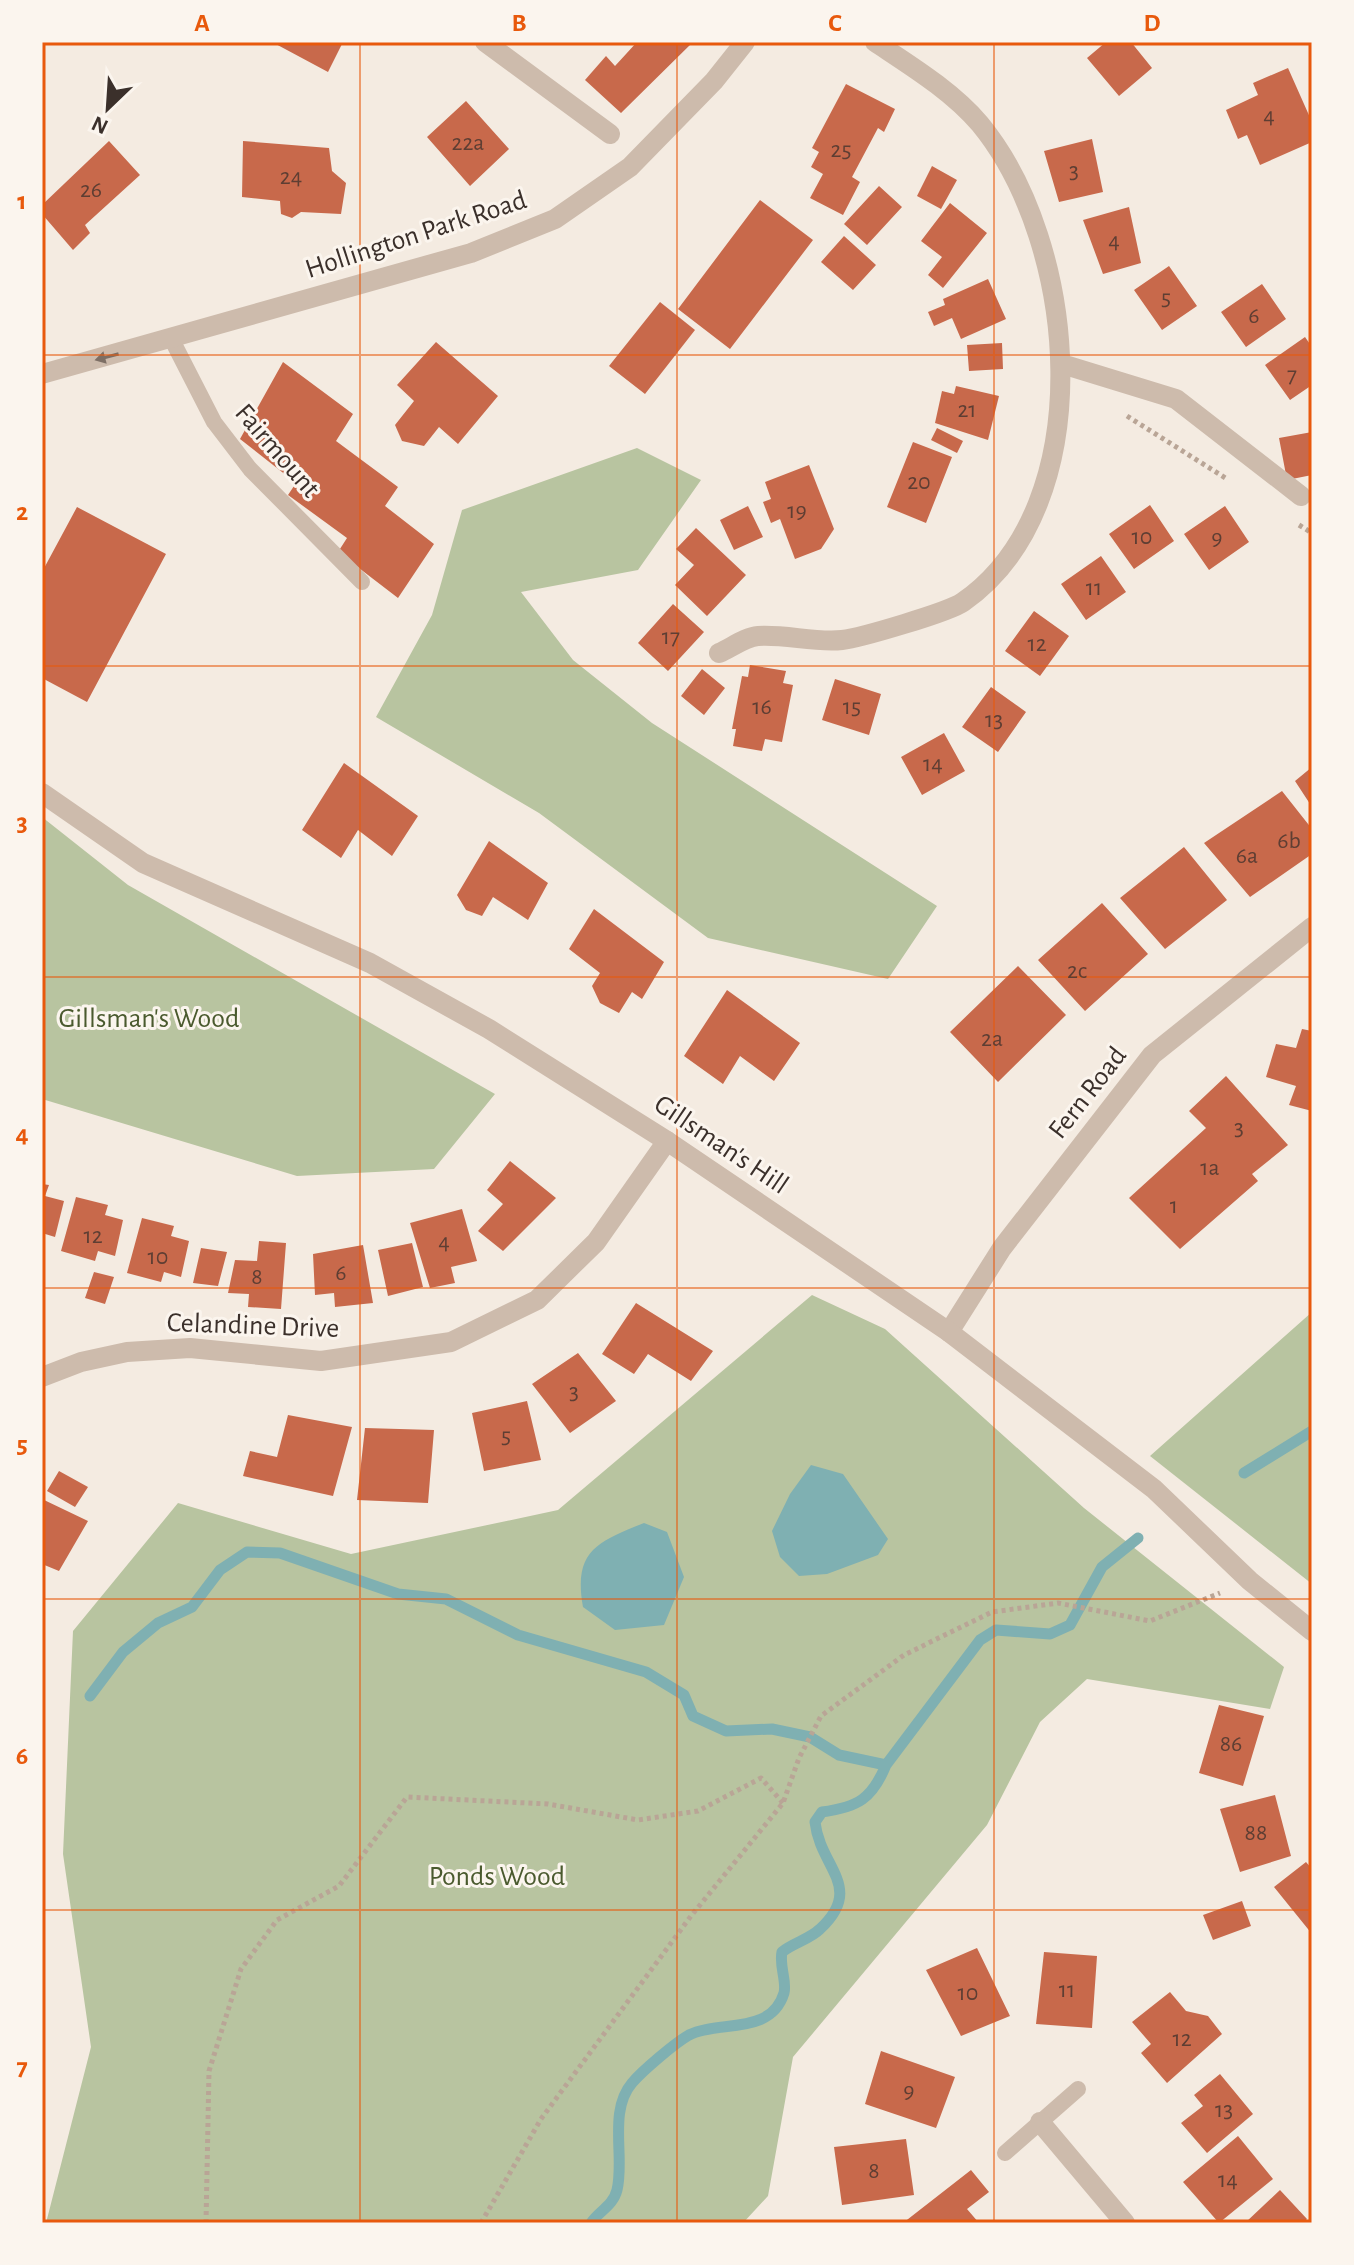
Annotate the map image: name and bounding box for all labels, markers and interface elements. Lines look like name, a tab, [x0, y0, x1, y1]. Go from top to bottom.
text: A	[194, 10, 210, 36]
text: B	[511, 10, 527, 36]
text: C	[828, 10, 842, 36]
text: D	[1143, 10, 1161, 36]
north arrow	[68, 68, 148, 148]
house number: 4	[1263, 104, 1275, 128]
text: N	[88, 112, 112, 138]
house number: 22a	[452, 131, 484, 155]
house number: 25	[831, 138, 851, 162]
house number: 3	[1069, 159, 1079, 183]
house number: 24	[280, 165, 302, 189]
house number: 26	[80, 178, 102, 202]
street label: Hollington Park Road	[302, 186, 530, 284]
text: 1	[17, 188, 27, 214]
house number: 4	[1108, 229, 1120, 253]
house number: 5	[1161, 286, 1171, 310]
house number: 6	[1248, 304, 1260, 328]
one-way arrow	[94, 351, 119, 363]
house number: 7	[1287, 363, 1297, 387]
house number: 21	[957, 398, 977, 422]
street label: Fairmount	[229, 399, 325, 503]
house number: 20	[907, 470, 931, 494]
text: 2	[16, 499, 28, 525]
house number: 19	[787, 499, 807, 523]
house number: 10	[1132, 525, 1152, 549]
house number: 9	[1211, 526, 1223, 550]
house number: 11	[1086, 576, 1102, 600]
house number: 17	[662, 625, 680, 649]
house number: 12	[1027, 632, 1047, 656]
house number: 16	[752, 695, 772, 719]
house number: 15	[843, 695, 861, 719]
house number: 13	[985, 708, 1003, 732]
house number: 14	[923, 752, 943, 776]
text: 3	[16, 810, 28, 836]
house number: 6b	[1277, 829, 1301, 853]
house number: 6a	[1236, 844, 1258, 868]
house number: 2c	[1067, 959, 1087, 983]
park label: Gillsman's Wood	[59, 1005, 239, 1033]
house number: 2a	[981, 1027, 1003, 1051]
street label: Fern Road	[1044, 1042, 1132, 1144]
street label: Gillsman's Hill	[649, 1090, 793, 1200]
house number: 3	[1234, 1116, 1244, 1140]
text: 4	[15, 1121, 29, 1147]
house number: 1a	[1200, 1156, 1220, 1180]
house number: 1	[1170, 1194, 1178, 1218]
house number: 12	[83, 1224, 103, 1248]
house number: 4	[438, 1230, 450, 1254]
house number: 10	[148, 1245, 168, 1269]
house number: 6	[335, 1261, 347, 1285]
house number: 8	[251, 1265, 263, 1289]
street label: Celandine Drive	[166, 1309, 340, 1343]
house number: 3	[569, 1380, 579, 1404]
house number: 5	[501, 1424, 511, 1448]
text: 5	[16, 1432, 28, 1458]
house number: 86	[1220, 1732, 1242, 1756]
text: 6	[16, 1743, 28, 1769]
house number: 88	[1245, 1821, 1267, 1845]
park label: Ponds Wood	[429, 1863, 565, 1891]
house number: 11	[1059, 1978, 1075, 2002]
house number: 10	[958, 1981, 978, 2005]
house number: 12	[1172, 2027, 1192, 2051]
text: 7	[16, 2054, 28, 2080]
house number: 9	[903, 2079, 915, 2103]
house number: 13	[1215, 2098, 1233, 2122]
house number: 8	[868, 2159, 880, 2183]
house number: 14	[1218, 2168, 1238, 2192]

